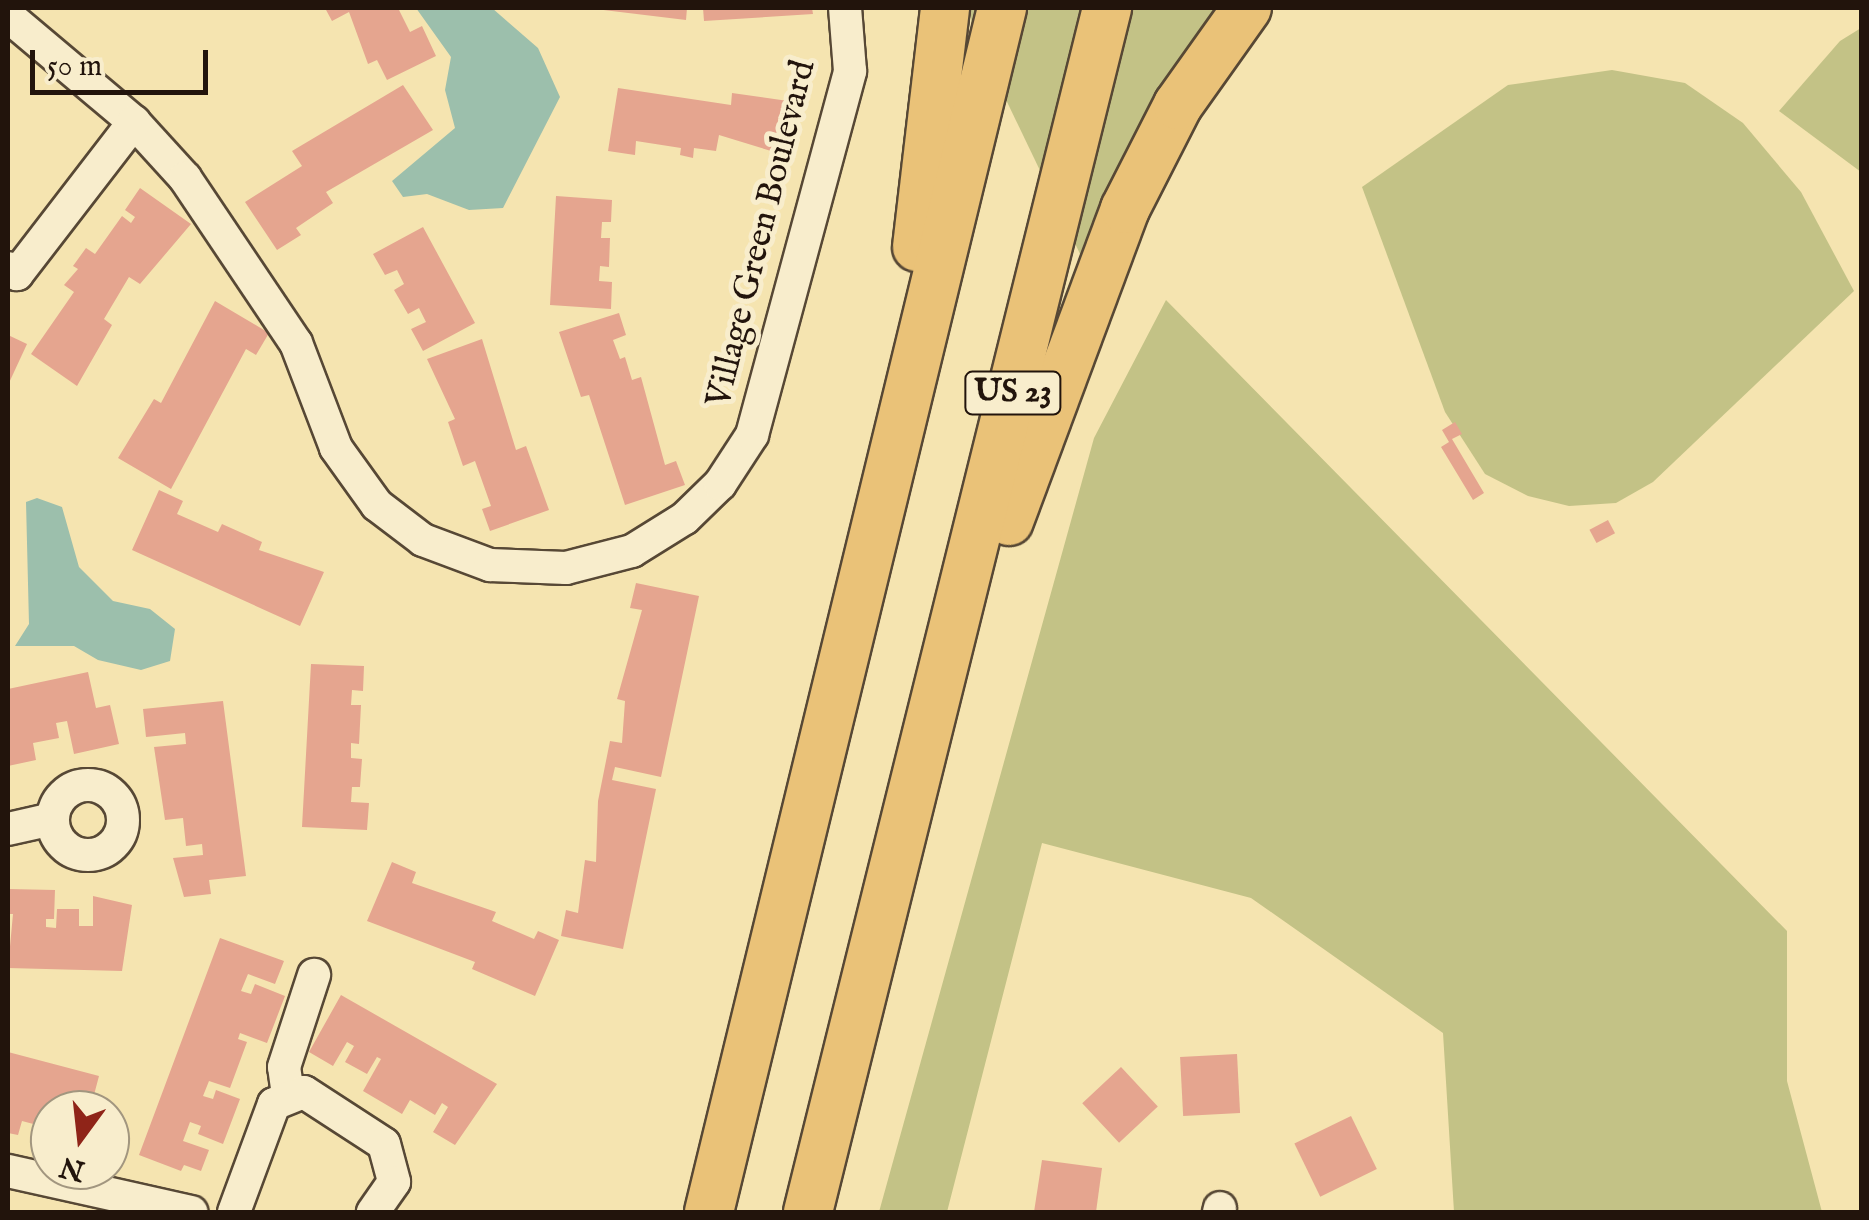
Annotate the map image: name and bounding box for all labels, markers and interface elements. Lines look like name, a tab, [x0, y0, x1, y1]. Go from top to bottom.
scale bar	[35, 30, 212, 92]
text: 50 m	[47, 48, 102, 86]
street label: Village Green Boulevard	[699, 56, 825, 412]
road number: US 23	[963, 366, 1063, 420]
north arrow	[30, 1090, 130, 1190]
text: N	[56, 1147, 89, 1188]

